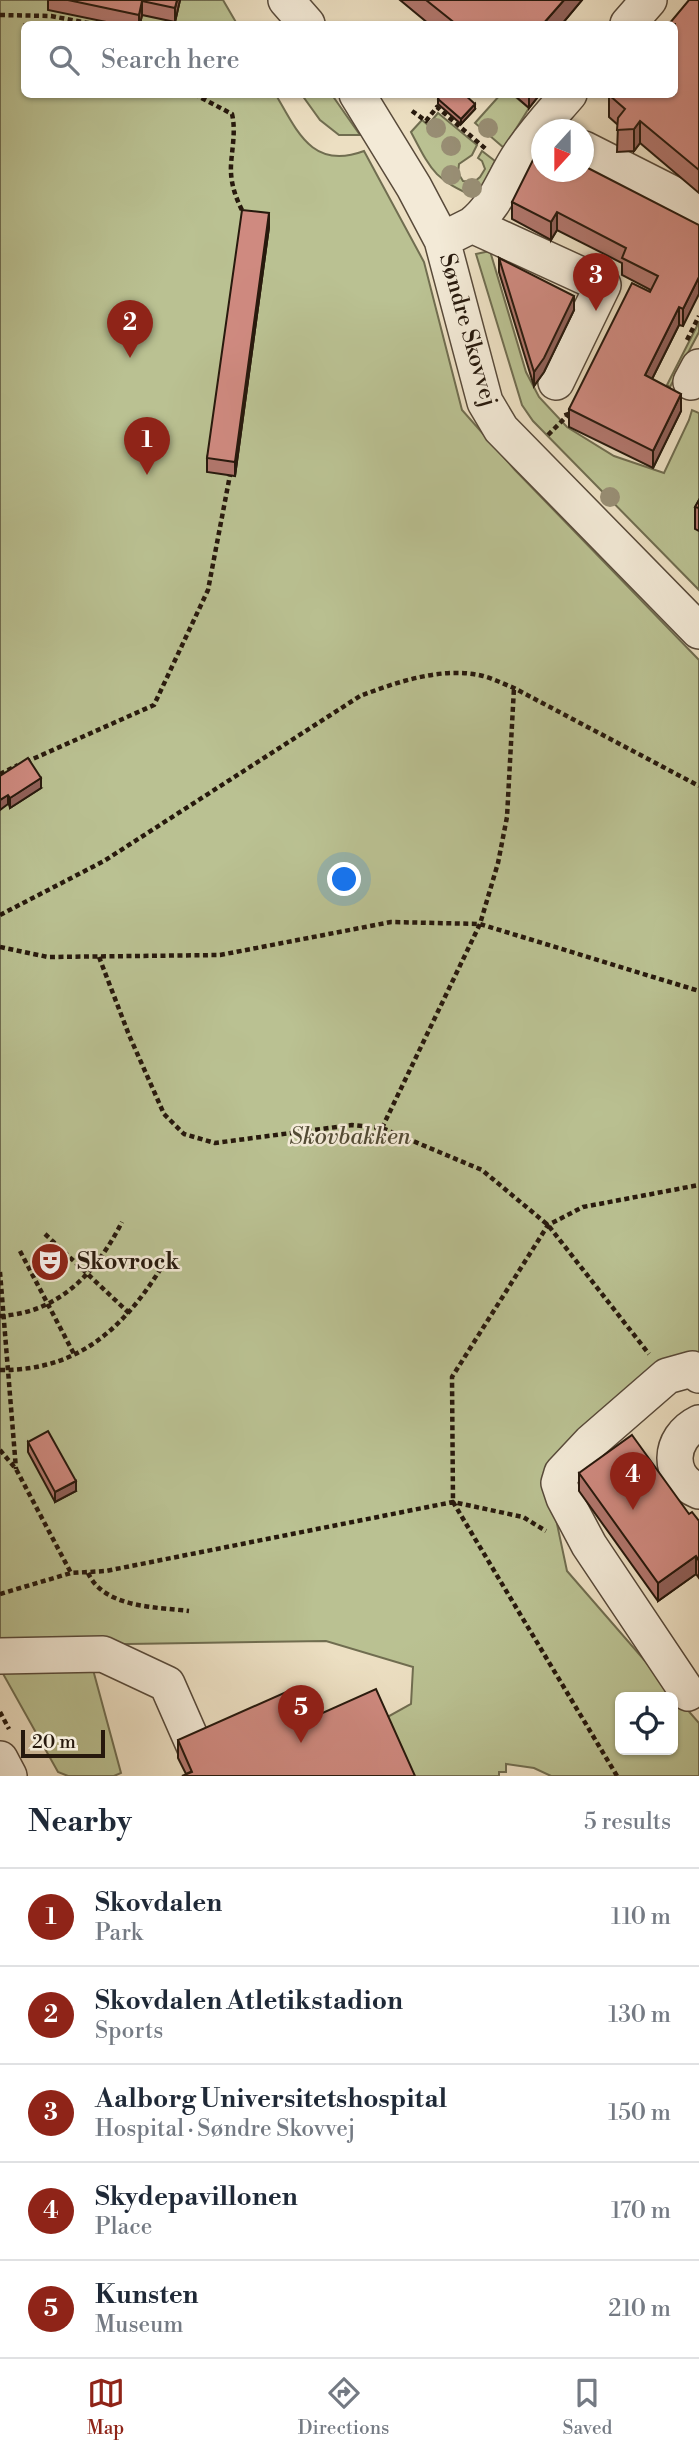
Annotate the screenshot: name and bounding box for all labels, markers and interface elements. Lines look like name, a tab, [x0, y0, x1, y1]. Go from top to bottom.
search box	[21, 21, 678, 98]
icon: search	[45, 41, 83, 79]
text: Search here	[101, 44, 240, 76]
north arrow	[531, 119, 594, 182]
street label: Søndre Skovvej	[433, 250, 503, 410]
pin: 3	[573, 253, 619, 311]
pin: 2	[107, 300, 153, 358]
pin: 1	[124, 417, 170, 475]
your location	[327, 862, 361, 896]
park label: Skovbakken	[289, 1123, 412, 1151]
theatre icon: Skovrock	[29, 1241, 71, 1283]
place label: Skovrock	[77, 1248, 180, 1276]
pin: 4	[610, 1452, 656, 1510]
pin: 5	[278, 1685, 324, 1743]
map controls	[615, 1692, 678, 1755]
button: locate	[615, 1692, 678, 1755]
scale bar	[21, 1727, 105, 1759]
text: 20 m	[32, 1730, 76, 1754]
text: Nearby	[28, 1803, 132, 1841]
text: 5 results	[584, 1808, 671, 1836]
text: Skovdalen	[95, 1887, 222, 1919]
text: 1	[45, 1903, 57, 1931]
text: 110 m	[611, 1903, 671, 1931]
text: Park	[95, 1919, 143, 1947]
text: Skovdalen Atletikstadion	[95, 1985, 403, 2017]
text: 2	[44, 2001, 58, 2029]
text: 130 m	[608, 2001, 671, 2029]
text: Sports	[95, 2017, 163, 2045]
text: Aalborg Universitetshospital	[95, 2083, 447, 2115]
text: 3	[44, 2099, 58, 2127]
text: 150 m	[608, 2099, 671, 2127]
text: Hospital · Søndre Skovvej	[95, 2115, 355, 2143]
text: Skydepavillonen	[95, 2181, 298, 2213]
text: 4	[43, 2197, 59, 2225]
text: 170 m	[611, 2197, 671, 2225]
text: Place	[95, 2213, 152, 2241]
text: Kunsten	[95, 2279, 199, 2311]
text: 5	[44, 2295, 58, 2323]
text: 210 m	[608, 2295, 671, 2323]
text: Museum	[95, 2311, 183, 2339]
tab: Map	[87, 2374, 125, 2440]
tab: Directions	[298, 2374, 389, 2440]
tab: Saved	[563, 2374, 612, 2440]

